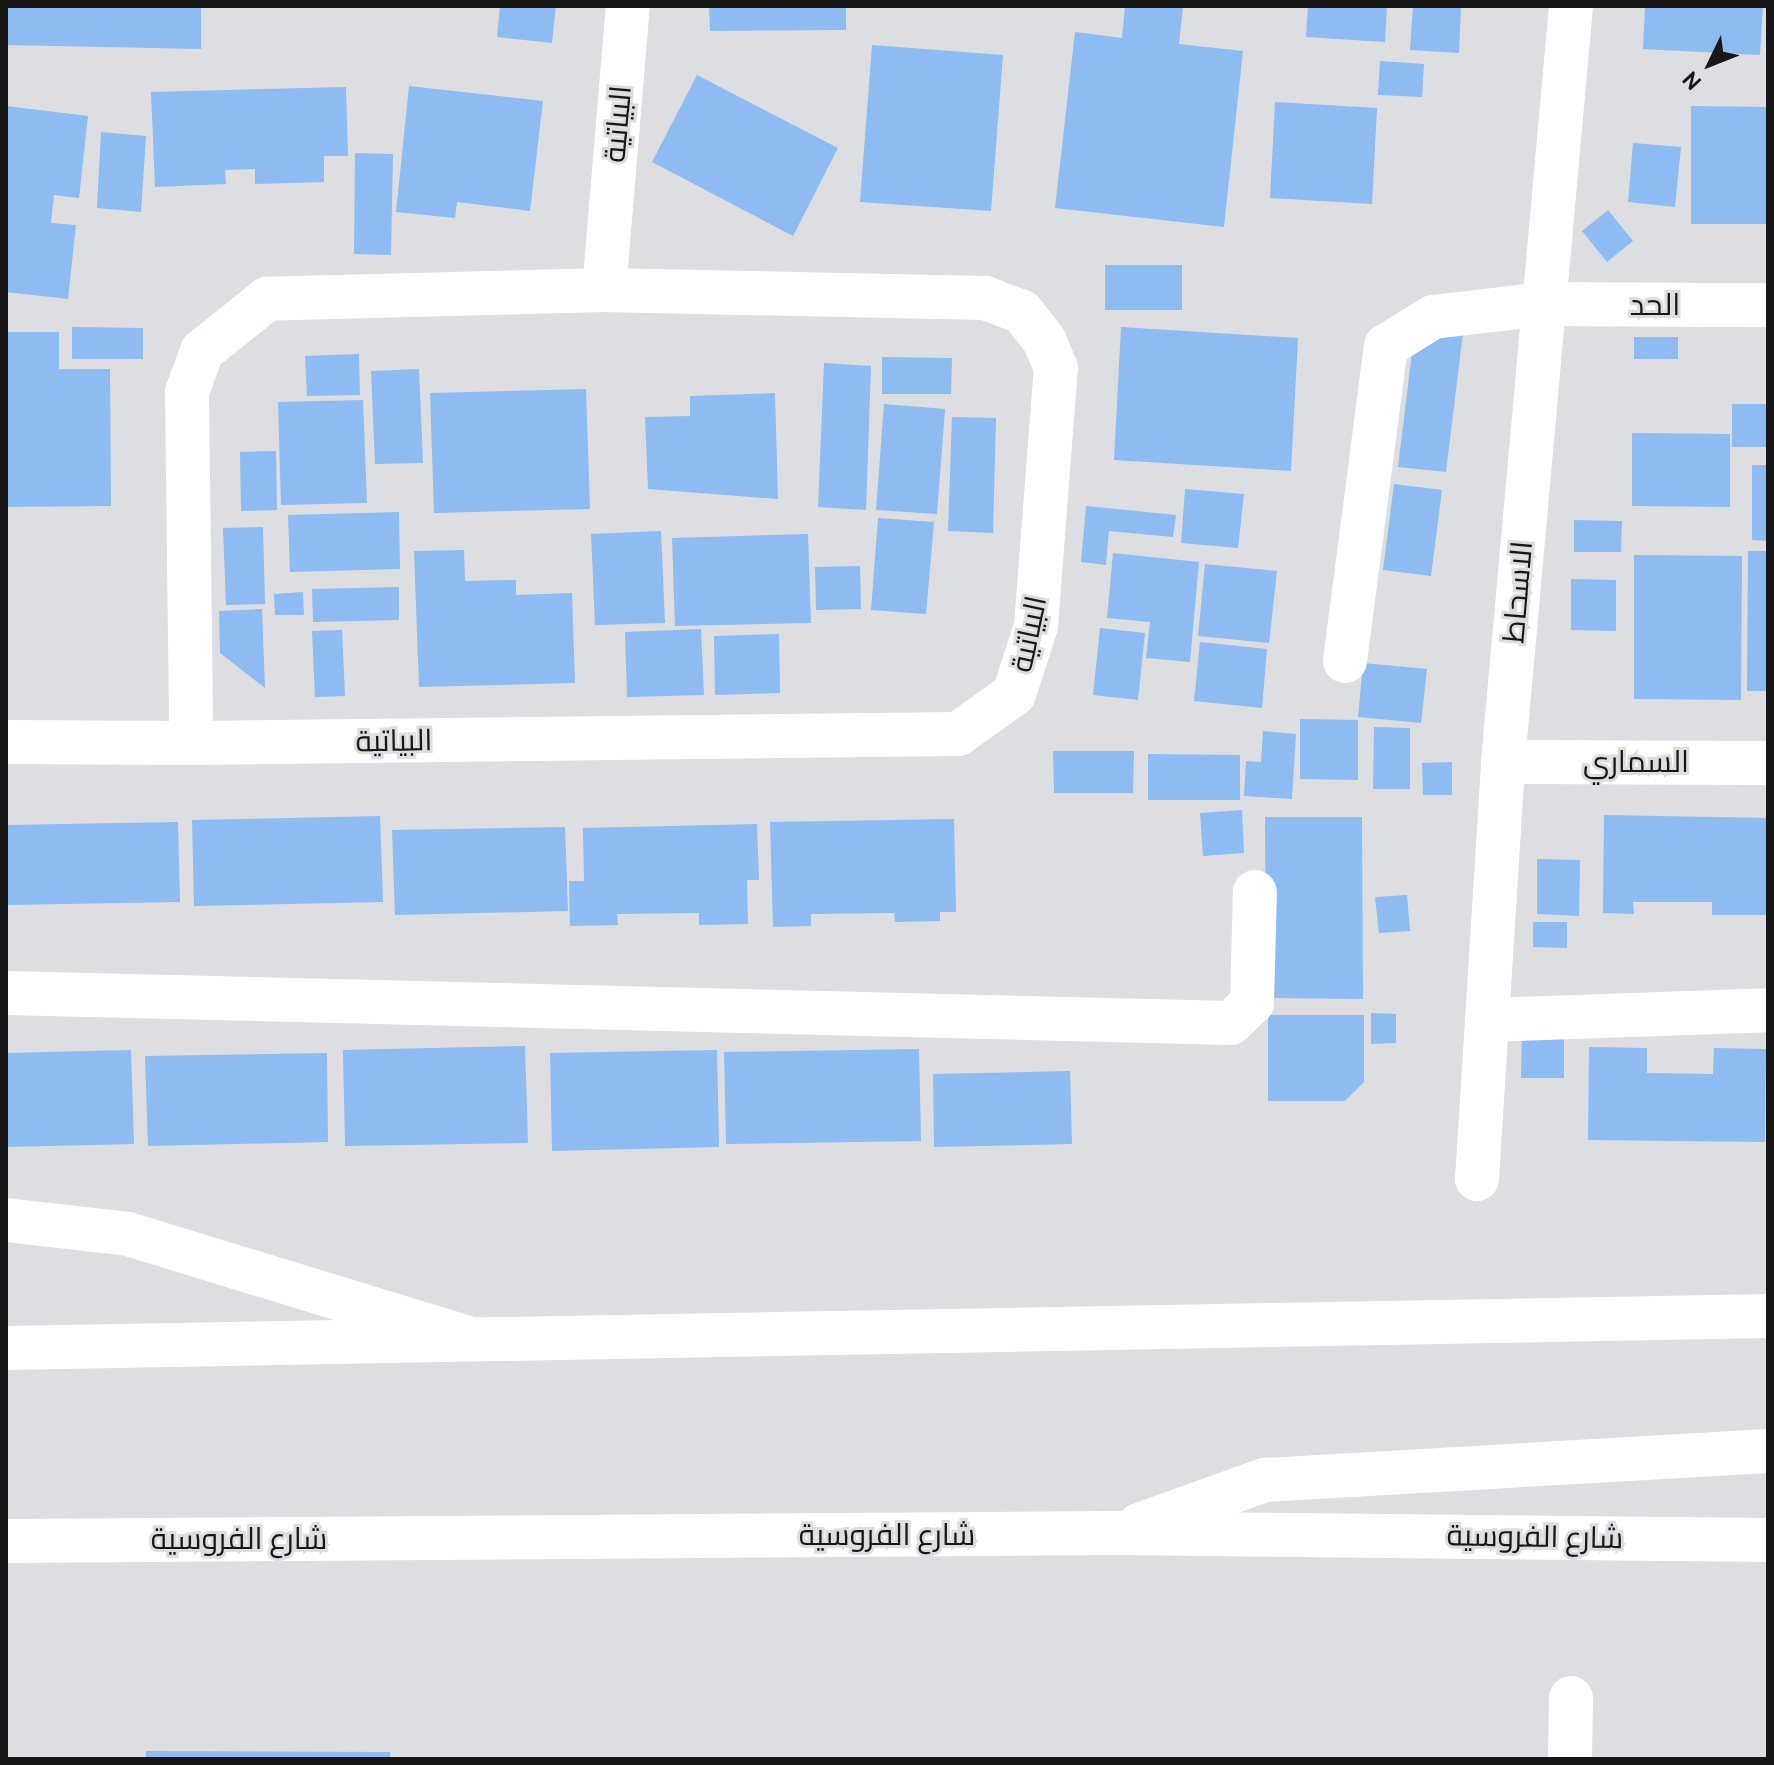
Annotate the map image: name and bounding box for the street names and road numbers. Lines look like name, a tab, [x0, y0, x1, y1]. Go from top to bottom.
street label: البياتية	[597, 84, 639, 164]
street label: الحد	[1630, 287, 1680, 323]
street label: الاسحاط	[1496, 540, 1540, 644]
street label: البياتية	[1003, 593, 1055, 675]
street label: البياتية	[355, 722, 433, 760]
street label: السماري	[1583, 744, 1689, 780]
street label: شارع الفروسية	[799, 1517, 975, 1553]
street label: شارع الفروسية	[1446, 1517, 1624, 1557]
street label: شارع الفروسية	[151, 1521, 327, 1557]

